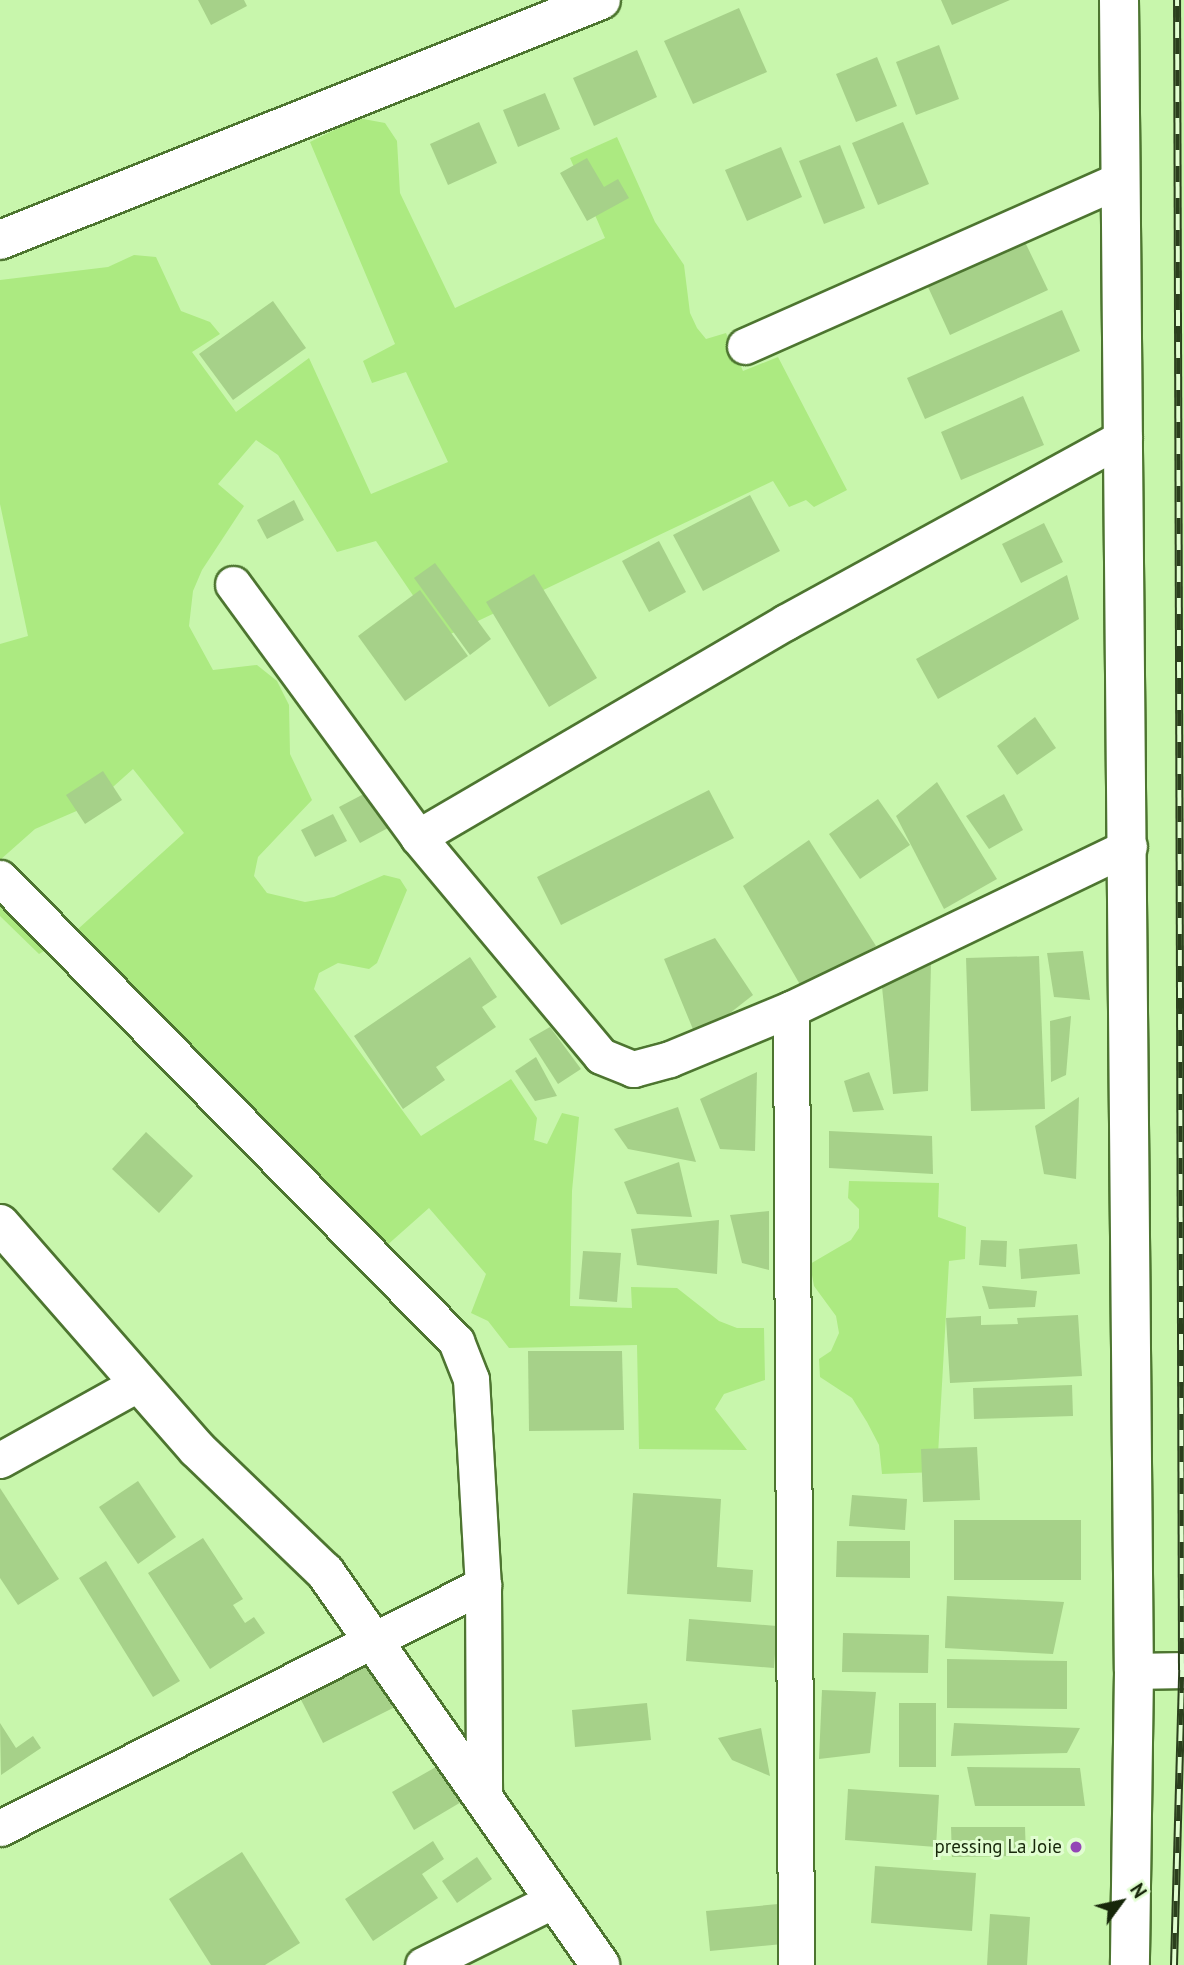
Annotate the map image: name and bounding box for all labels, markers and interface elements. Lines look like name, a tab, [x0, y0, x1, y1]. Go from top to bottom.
place label: pressing La Joie	[934, 1836, 1062, 1858]
marker: pressing La Joie	[1068, 1839, 1084, 1855]
north arrow	[1086, 1867, 1156, 1937]
text: N	[1125, 1879, 1152, 1902]

